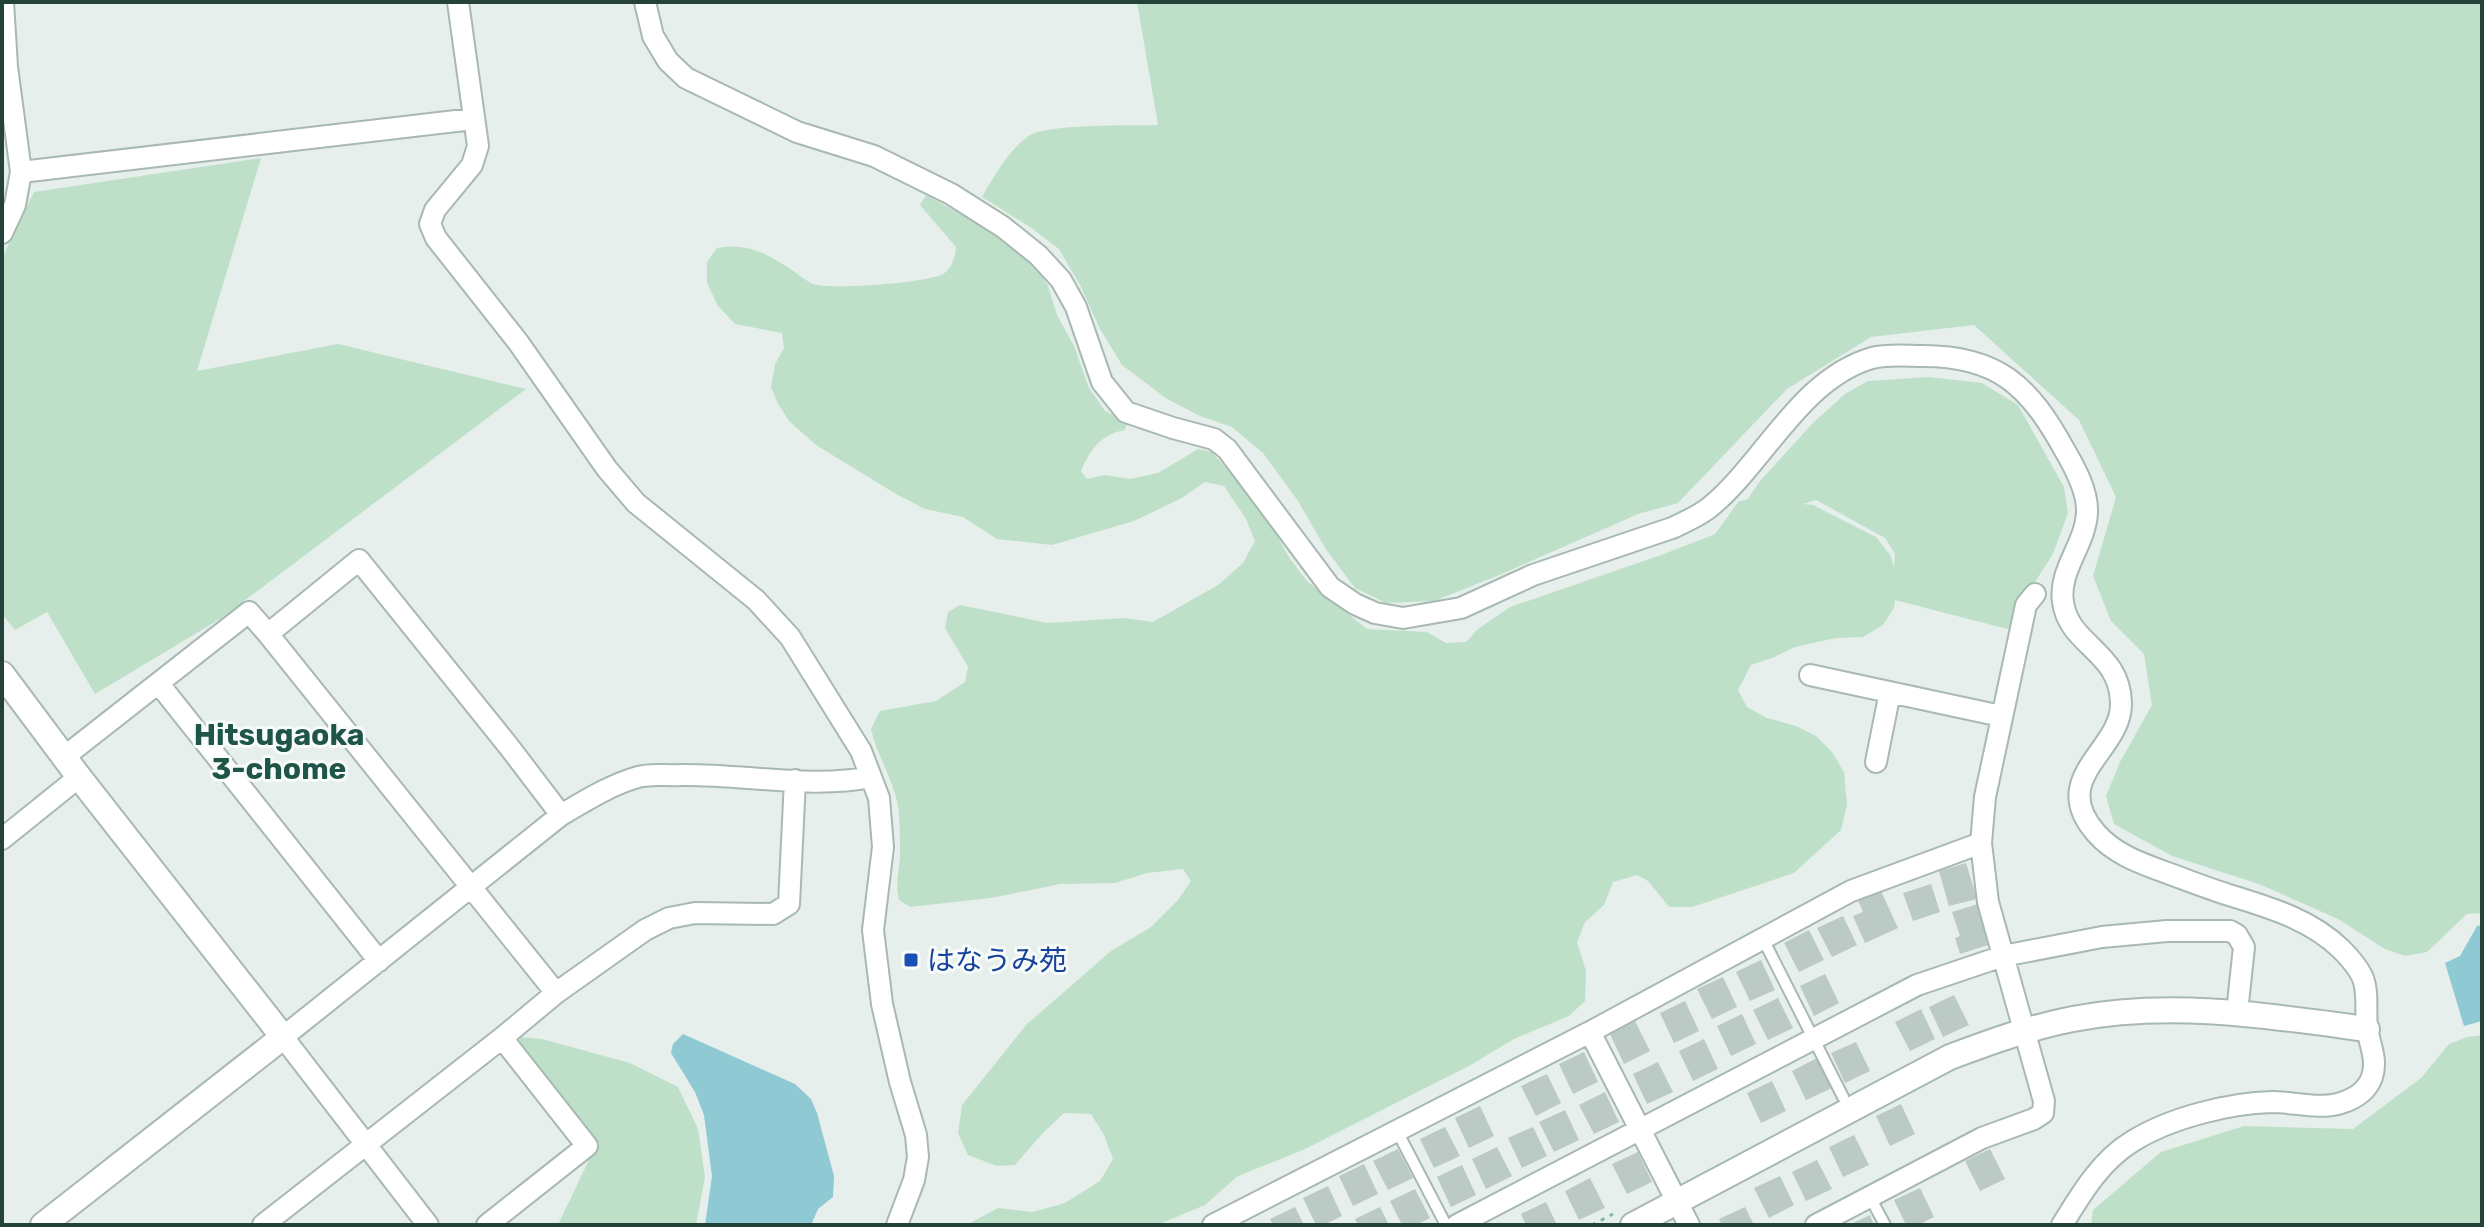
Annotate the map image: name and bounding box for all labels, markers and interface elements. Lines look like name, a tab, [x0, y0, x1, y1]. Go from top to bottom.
district label: Hitsugaoka 3-chome	[194, 717, 364, 787]
place label: はなうみ苑	[927, 944, 1067, 977]
marker: はなうみ苑	[902, 951, 920, 969]

